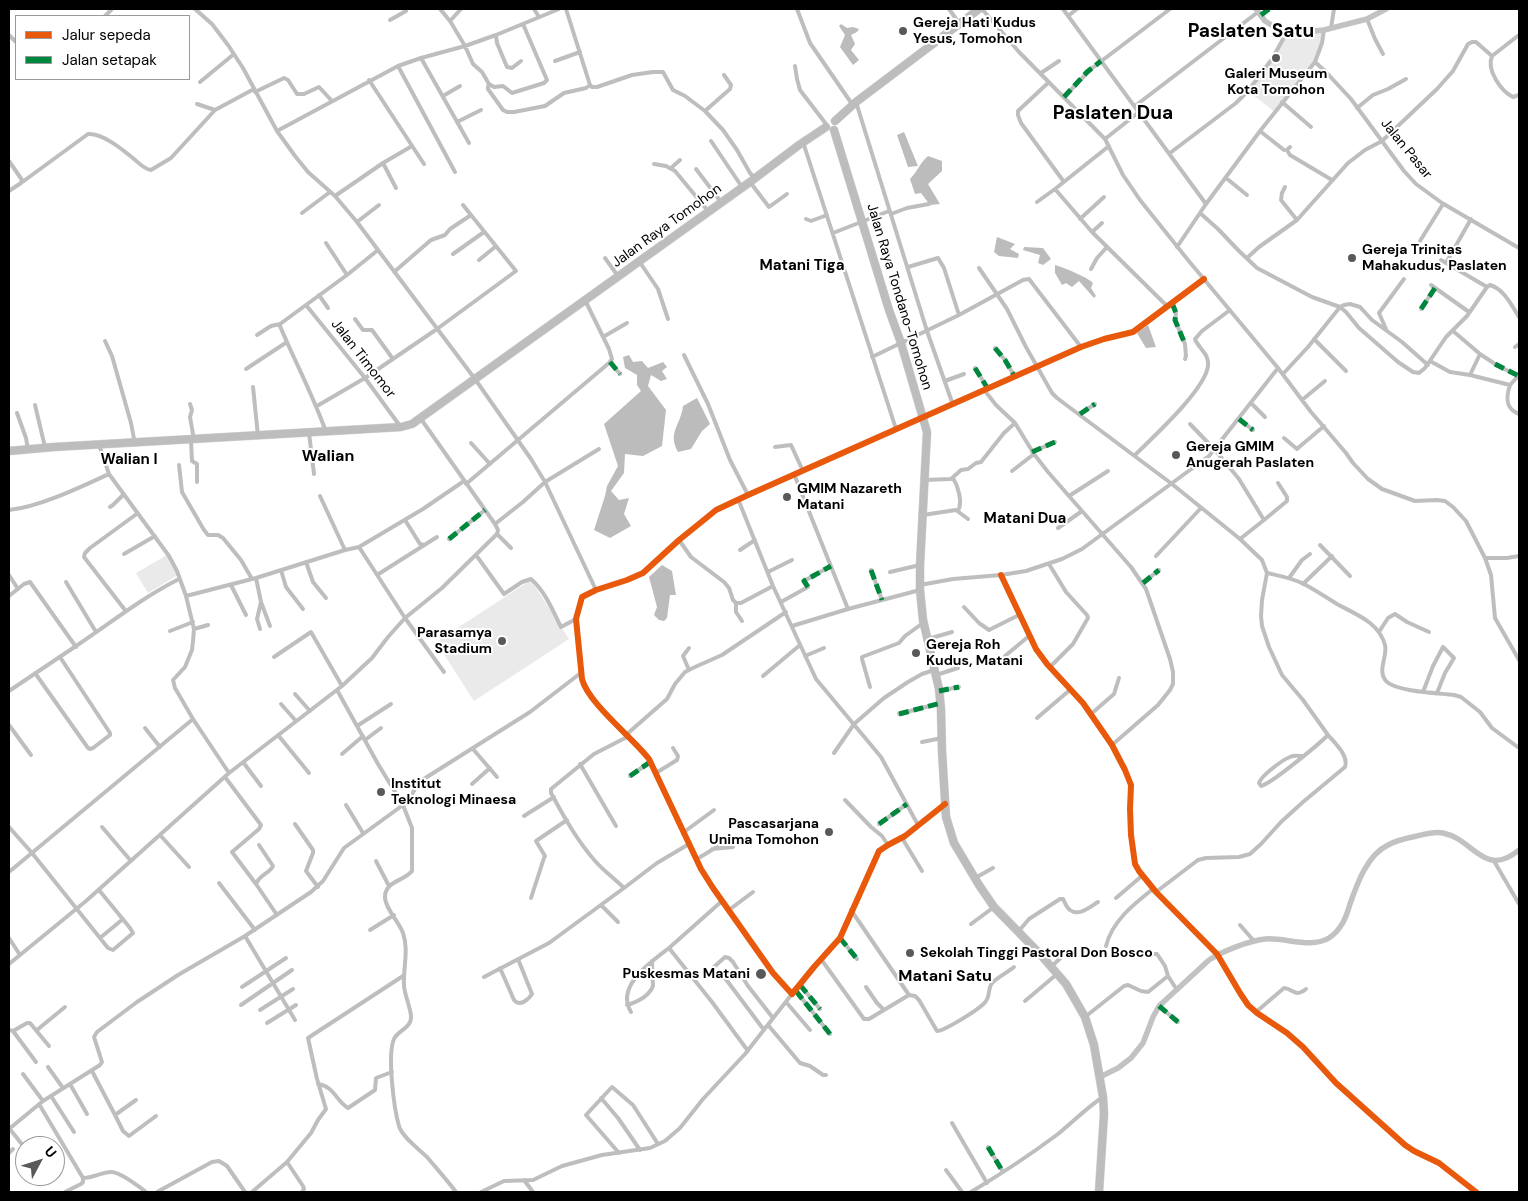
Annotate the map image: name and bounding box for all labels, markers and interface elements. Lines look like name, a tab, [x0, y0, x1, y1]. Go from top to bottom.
legend	[15, 15, 190, 80]
place label: Gereja Hati Kudus Yesus, Tomohon	[913, 15, 1036, 48]
district label: Paslaten Satu	[1188, 21, 1314, 43]
text: Jalur sepeda	[62, 25, 151, 45]
marker: Gereja Hati Kudus Yesus, Tomohon	[897, 25, 909, 37]
text: Jalan setapak	[62, 50, 157, 70]
marker: Galeri Museum Kota Tomohon	[1270, 52, 1282, 64]
place label: Galeri Museum Kota Tomohon	[1225, 66, 1327, 98]
district label: Paslaten Dua	[1053, 103, 1173, 125]
street label: Jalan Pasar	[1377, 116, 1435, 182]
street label: Jalan Raya Tomohon	[609, 181, 725, 271]
street label: Jalan Raya Tondano-Tomohon	[863, 202, 935, 392]
place label: Gereja Trinitas Mahakudus, Paslaten	[1362, 242, 1507, 274]
marker: Gereja Trinitas Mahakudus, Paslaten	[1346, 252, 1358, 264]
district label: Matani Tiga	[760, 257, 844, 275]
street label: Jalan Timomor	[327, 316, 399, 402]
place label: Gereja GMIM Anugerah Paslaten	[1186, 439, 1314, 472]
district label: Walian	[302, 447, 354, 467]
marker: Gereja GMIM Anugerah Paslaten	[1170, 449, 1182, 461]
district label: Walian I	[101, 451, 157, 469]
place label: GMIM Nazareth Matani	[797, 481, 902, 514]
marker: GMIM Nazareth Matani	[781, 491, 793, 503]
district label: Matani Dua	[984, 510, 1066, 528]
place label: Parasamya Stadium	[417, 625, 492, 658]
marker: Parasamya Stadium	[496, 635, 508, 647]
place label: Gereja Roh Kudus, Matani	[926, 637, 1023, 670]
marker: Gereja Roh Kudus, Matani	[910, 647, 922, 659]
place label: Institut Teknologi Minaesa	[391, 776, 516, 809]
marker: Institut Teknologi Minaesa	[375, 786, 387, 798]
place label: Pascasarjana Unima Tomohon	[709, 816, 819, 849]
marker: Pascasarjana Unima Tomohon	[823, 826, 835, 838]
place label: Sekolah Tinggi Pastoral Don Bosco	[920, 945, 1153, 961]
marker: Sekolah Tinggi Pastoral Don Bosco	[904, 947, 916, 959]
place label: Puskesmas Matani	[623, 966, 750, 982]
marker: Puskesmas Matani	[754, 967, 768, 981]
district label: Matani Satu	[898, 967, 992, 987]
north arrow	[15, 1136, 65, 1186]
text: U	[41, 1143, 61, 1161]

